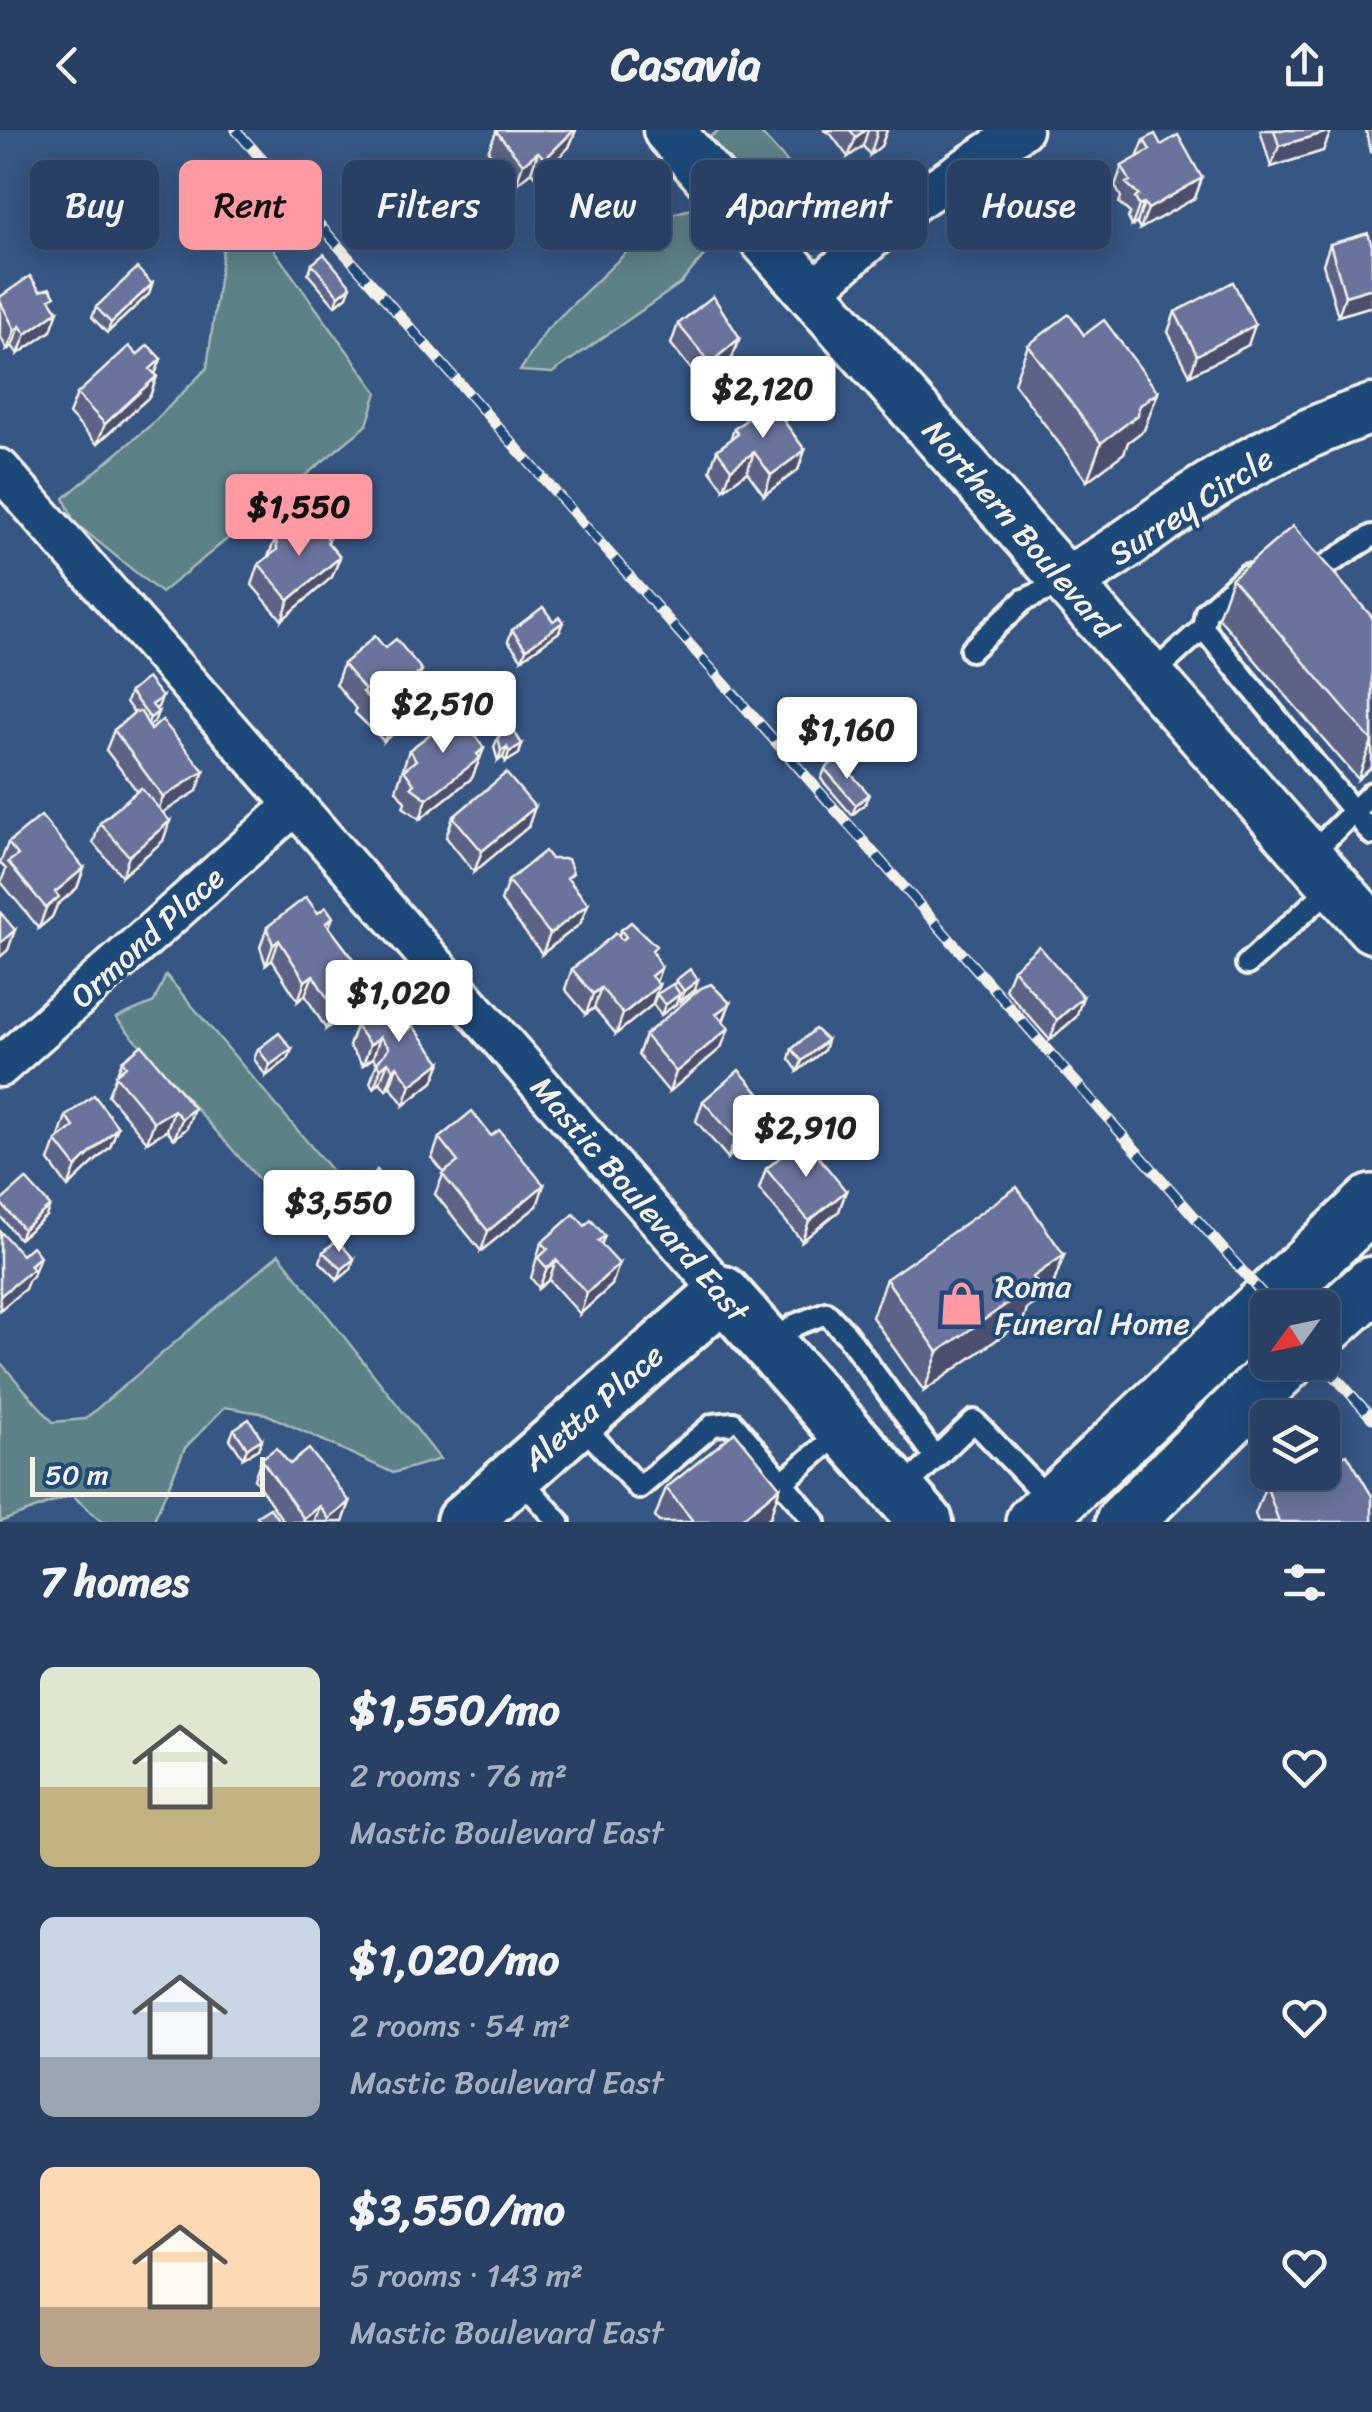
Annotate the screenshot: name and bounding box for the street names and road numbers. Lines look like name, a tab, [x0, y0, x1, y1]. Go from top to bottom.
street label: Northern Boulevard	[907, 406, 1133, 654]
street label: Surrey Circle	[1097, 431, 1286, 582]
street label: Ormond Place	[56, 852, 238, 1023]
street label: Mastic Boulevard East	[515, 1062, 765, 1337]
street label: Aletta Place	[508, 1329, 678, 1487]

